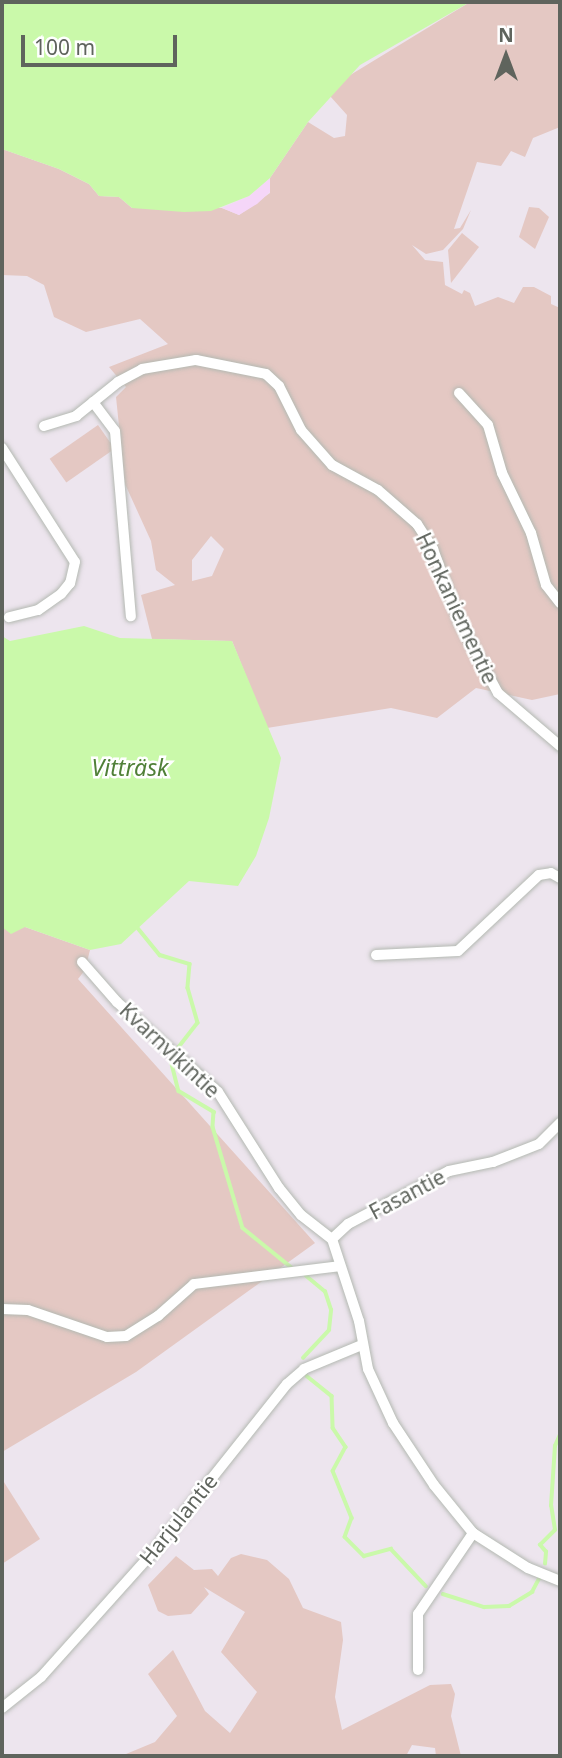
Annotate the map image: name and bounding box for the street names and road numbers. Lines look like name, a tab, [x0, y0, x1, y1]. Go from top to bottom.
street label: Honkaniementie	[411, 528, 503, 688]
street label: Kvarnvikintie	[115, 997, 225, 1103]
street label: Fasantie	[365, 1164, 449, 1224]
street label: Harjulantie	[134, 1469, 222, 1569]

